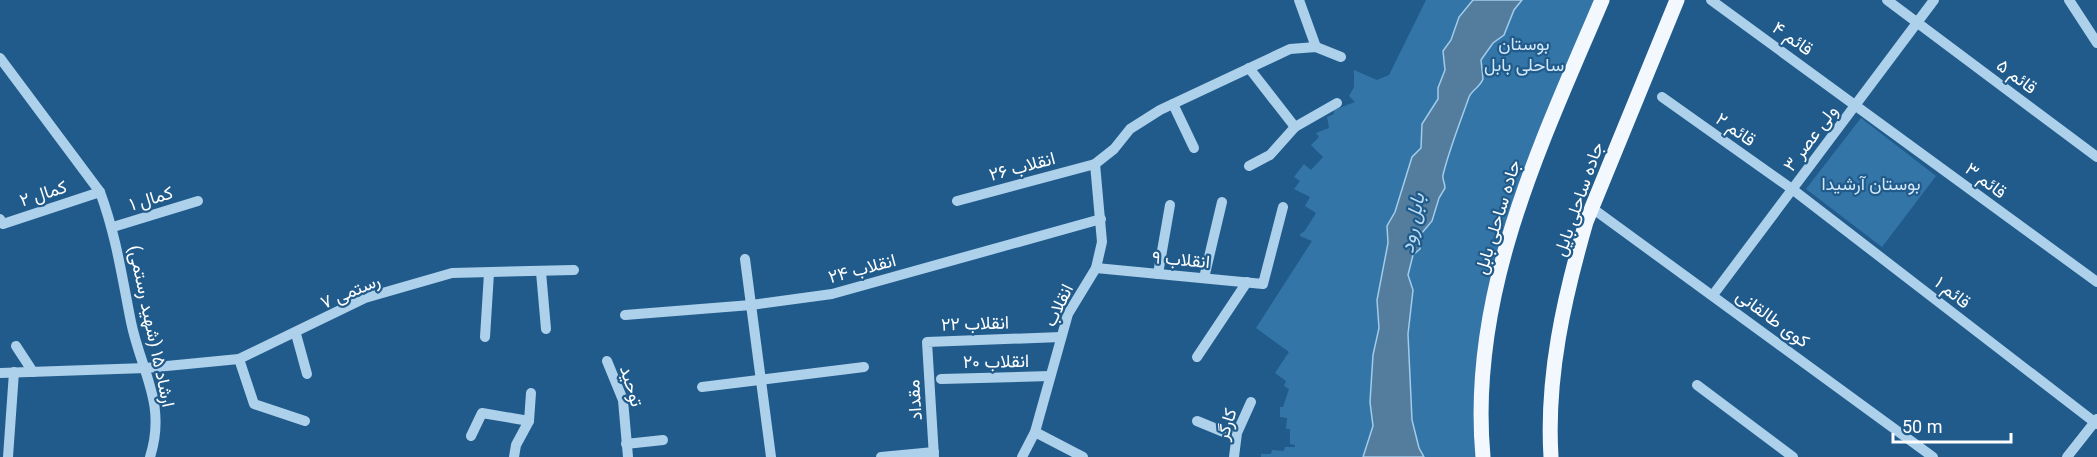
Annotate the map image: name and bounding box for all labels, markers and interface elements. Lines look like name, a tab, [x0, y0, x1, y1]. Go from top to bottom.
street label: قائم ۴	[1768, 17, 1817, 61]
park label: بوستان ساحلی بابل	[1484, 33, 1564, 76]
street label: قائم ۵	[1992, 54, 2041, 100]
street label: ولی عصر ۳	[1778, 101, 1842, 176]
street label: قائم ۲	[1711, 108, 1760, 152]
street label: جاده ساحلی بایل	[1549, 139, 1608, 259]
street label: انقلاب ۲۶	[987, 147, 1057, 185]
street label: جاده ساحلی بابل	[1470, 157, 1525, 277]
street label: قائم ۳	[1960, 158, 2011, 204]
park label: بوستان آرشیدا	[1821, 173, 1921, 195]
street label: کمال ۲	[17, 176, 70, 211]
street label: کمال ۱	[127, 181, 176, 215]
water label: بابل رود	[1394, 190, 1431, 255]
street label: ارشاد ۱۵ (شهید رستمی)	[124, 243, 179, 409]
street label: انقلاب ۹	[1151, 246, 1211, 272]
street label: انقلاب ۲۴	[826, 249, 898, 287]
street label: رستمی ۷	[317, 269, 383, 314]
street label: قائم ۱	[1930, 272, 1975, 314]
street label: انقلاب	[1039, 280, 1077, 330]
street label: کوی طالقانی	[1732, 284, 1814, 352]
street label: انقلاب ۲۲	[941, 311, 1009, 335]
street label: انقلاب ۲۰	[963, 350, 1029, 372]
street label: توحید	[615, 363, 648, 409]
street label: مقداد	[902, 379, 926, 421]
street label: کارگر	[1211, 406, 1242, 444]
scale bar	[1893, 406, 2012, 444]
text: 50 m	[1902, 416, 1942, 437]

